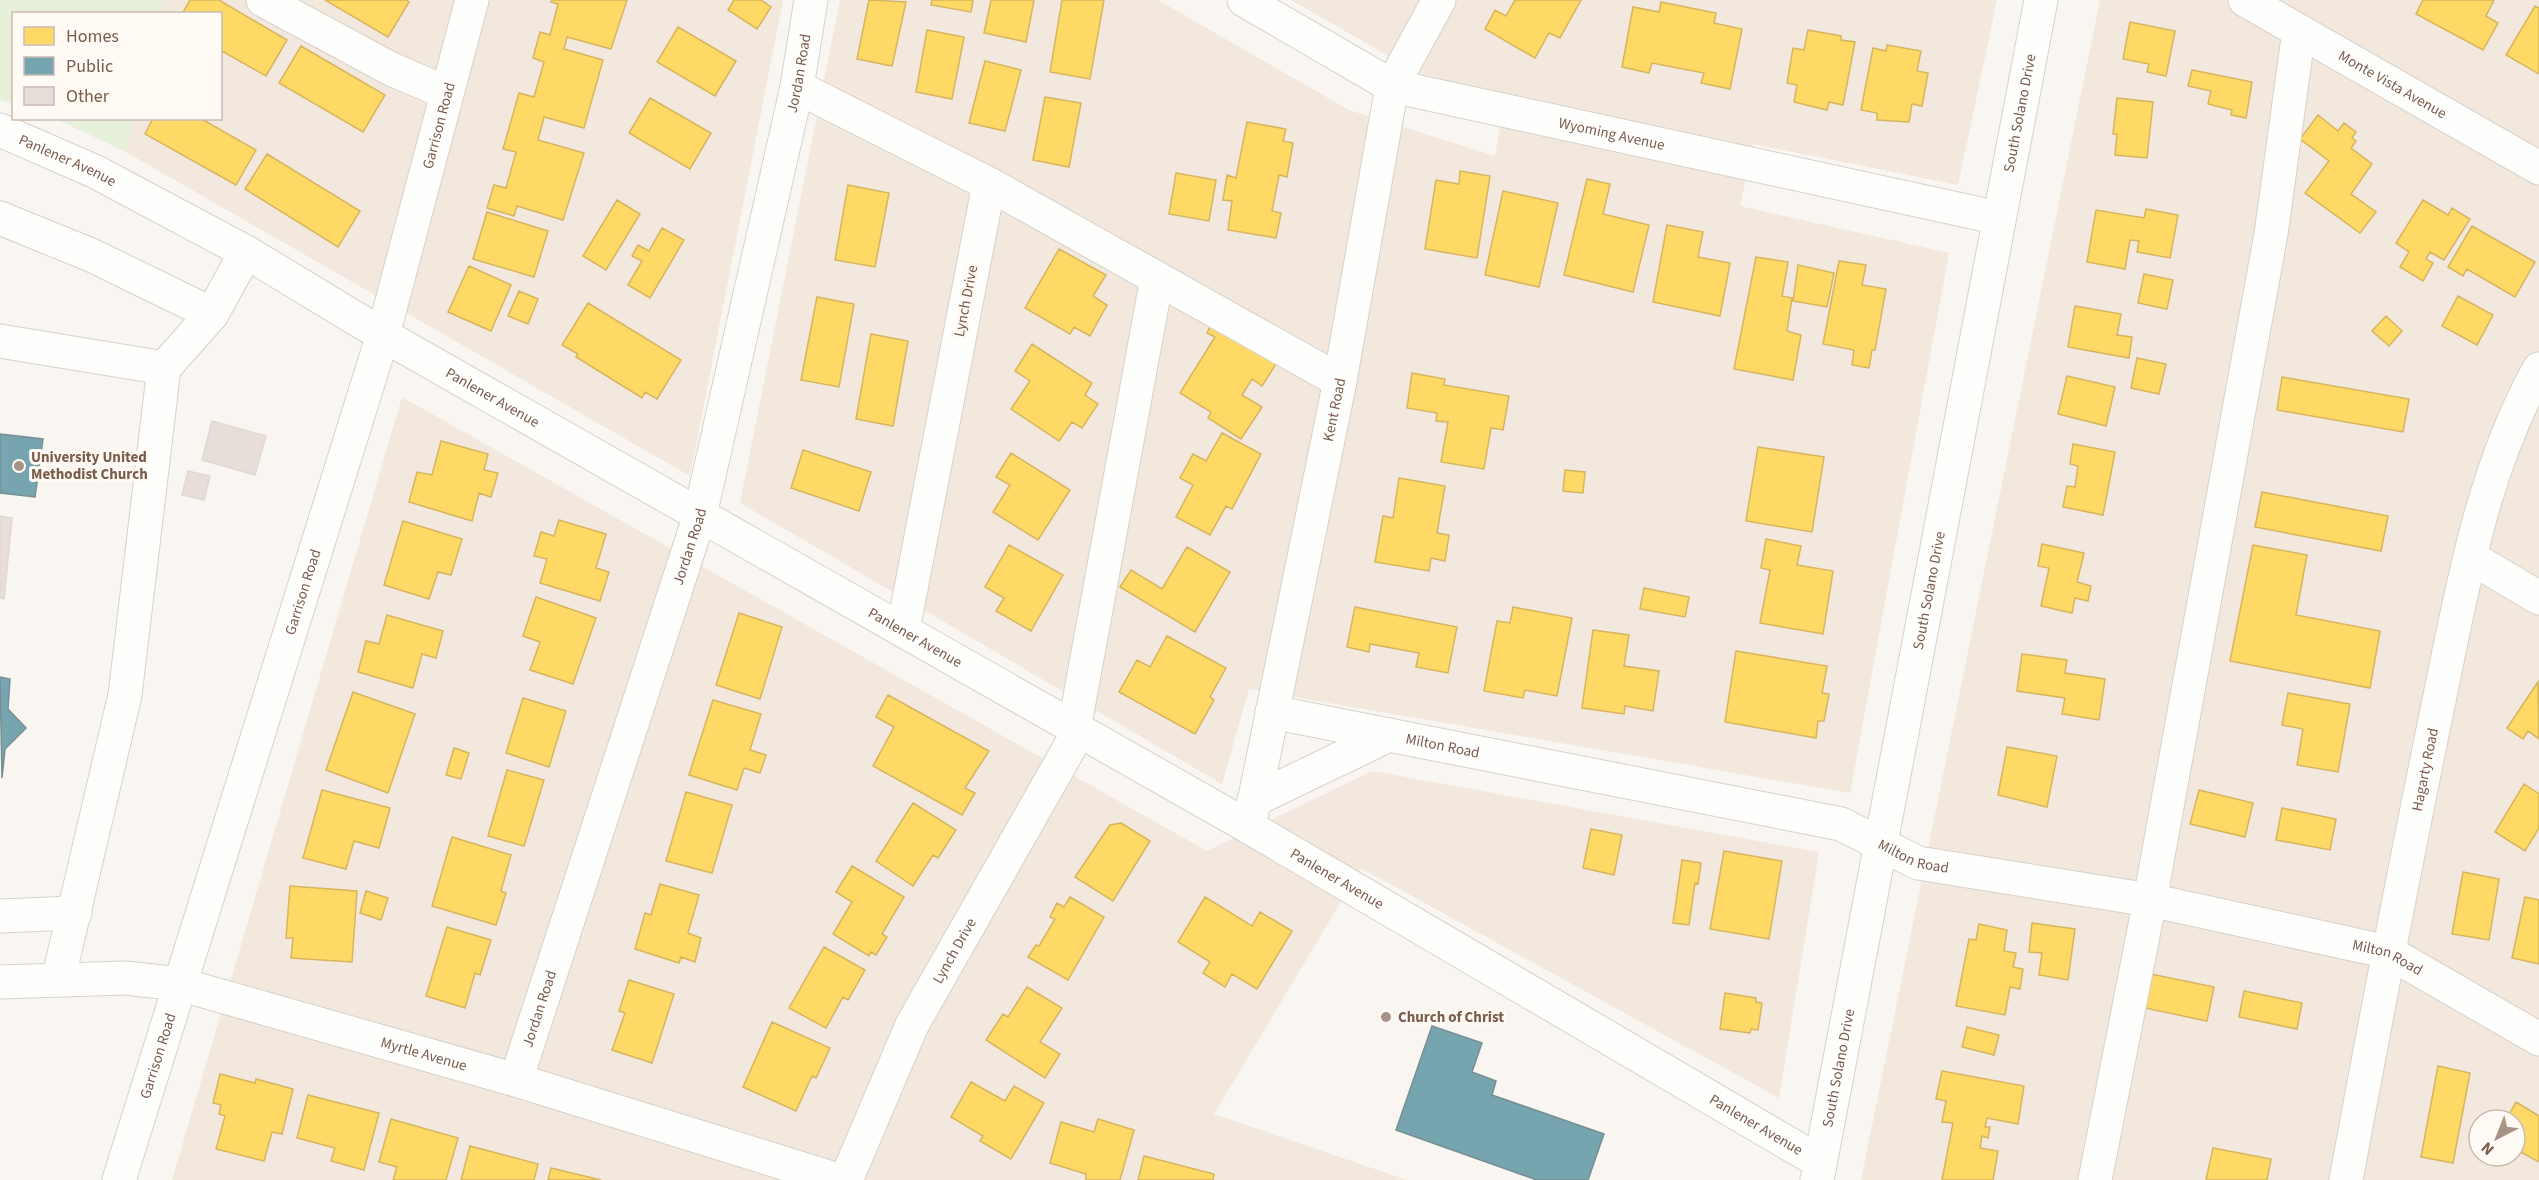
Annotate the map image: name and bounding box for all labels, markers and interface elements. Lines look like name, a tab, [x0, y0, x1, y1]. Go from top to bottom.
legend	[12, 12, 222, 120]
text: Homes	[66, 24, 119, 49]
street label: Jordan Road	[781, 32, 816, 115]
street label: Monte Vista Avenue	[2335, 45, 2451, 124]
street label: South Solano Drive	[1998, 52, 2041, 174]
text: Public	[66, 54, 113, 79]
street label: Garrison Road	[417, 80, 460, 171]
text: Other	[66, 84, 110, 109]
street label: Wyoming Avenue	[1557, 112, 1667, 156]
street label: Panlener Avenue	[15, 129, 120, 192]
street label: Lynch Drive	[949, 263, 983, 339]
street label: Panlener Avenue	[442, 362, 543, 432]
street label: Kent Road	[1317, 376, 1351, 443]
place label: University United Methodist Church	[31, 447, 148, 485]
marker: University United Methodist Church	[12, 459, 26, 473]
street label: Jordan Road	[667, 506, 712, 588]
street label: South Solano Drive	[1907, 530, 1950, 651]
street label: Garrison Road	[279, 546, 326, 638]
street label: Panlener Avenue	[864, 602, 966, 672]
street label: Hagarty Road	[2406, 726, 2444, 813]
street label: Milton Road	[1404, 728, 1482, 763]
street label: Milton Road	[1874, 834, 1950, 878]
street label: Panlener Avenue	[1286, 843, 1388, 914]
street label: Lynch Drive	[927, 914, 981, 987]
street label: Milton Road	[2350, 934, 2427, 980]
street label: Jordan Road	[517, 968, 562, 1050]
place label: Church of Christ	[1398, 1007, 1504, 1028]
street label: South Solano Drive	[1817, 1007, 1860, 1129]
street label: Garrison Road	[134, 1010, 181, 1101]
marker: Church of Christ	[1379, 1010, 1393, 1024]
street label: Myrtle Avenue	[378, 1031, 469, 1076]
street label: Panlener Avenue	[1706, 1089, 1807, 1160]
north arrow	[2467, 1108, 2527, 1168]
text: N	[2476, 1137, 2499, 1160]

